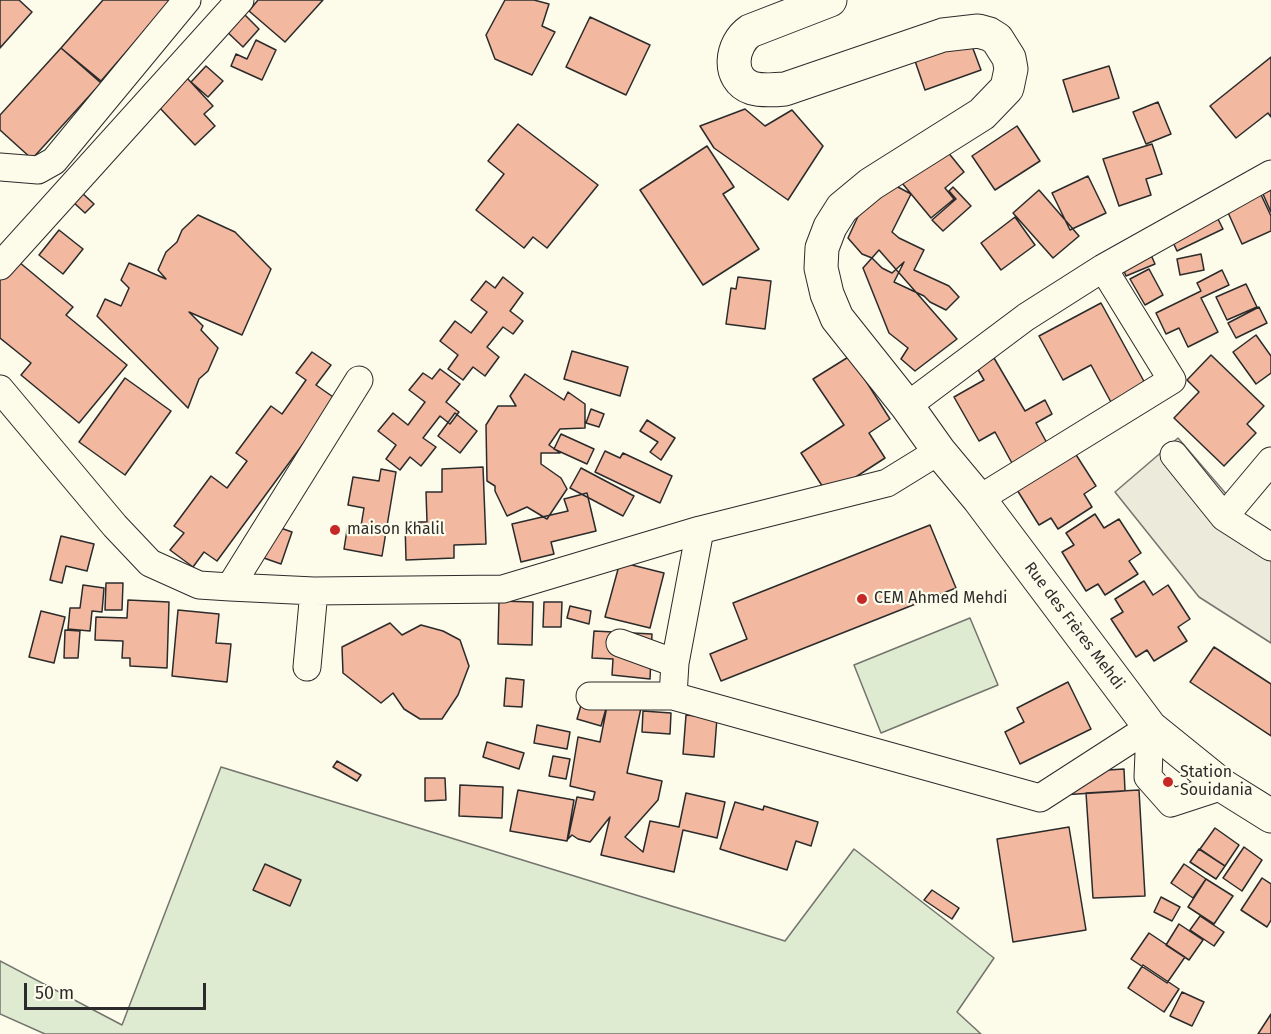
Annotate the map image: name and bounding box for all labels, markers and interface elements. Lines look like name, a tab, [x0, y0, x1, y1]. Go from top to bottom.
place label: maison khalil	[347, 520, 444, 540]
marker: maison khalil	[328, 523, 342, 537]
street label: Rue des Frères Mehdi	[1020, 559, 1128, 693]
place label: CEM Ahmed Mehdi	[874, 589, 1008, 609]
marker: CEM Ahmed Mehdi	[855, 592, 869, 606]
place label: Station Souidania	[1180, 763, 1253, 801]
marker: Station Souidania	[1161, 775, 1175, 789]
scale bar	[27, 971, 208, 1009]
text: 50 m	[35, 982, 74, 1004]

